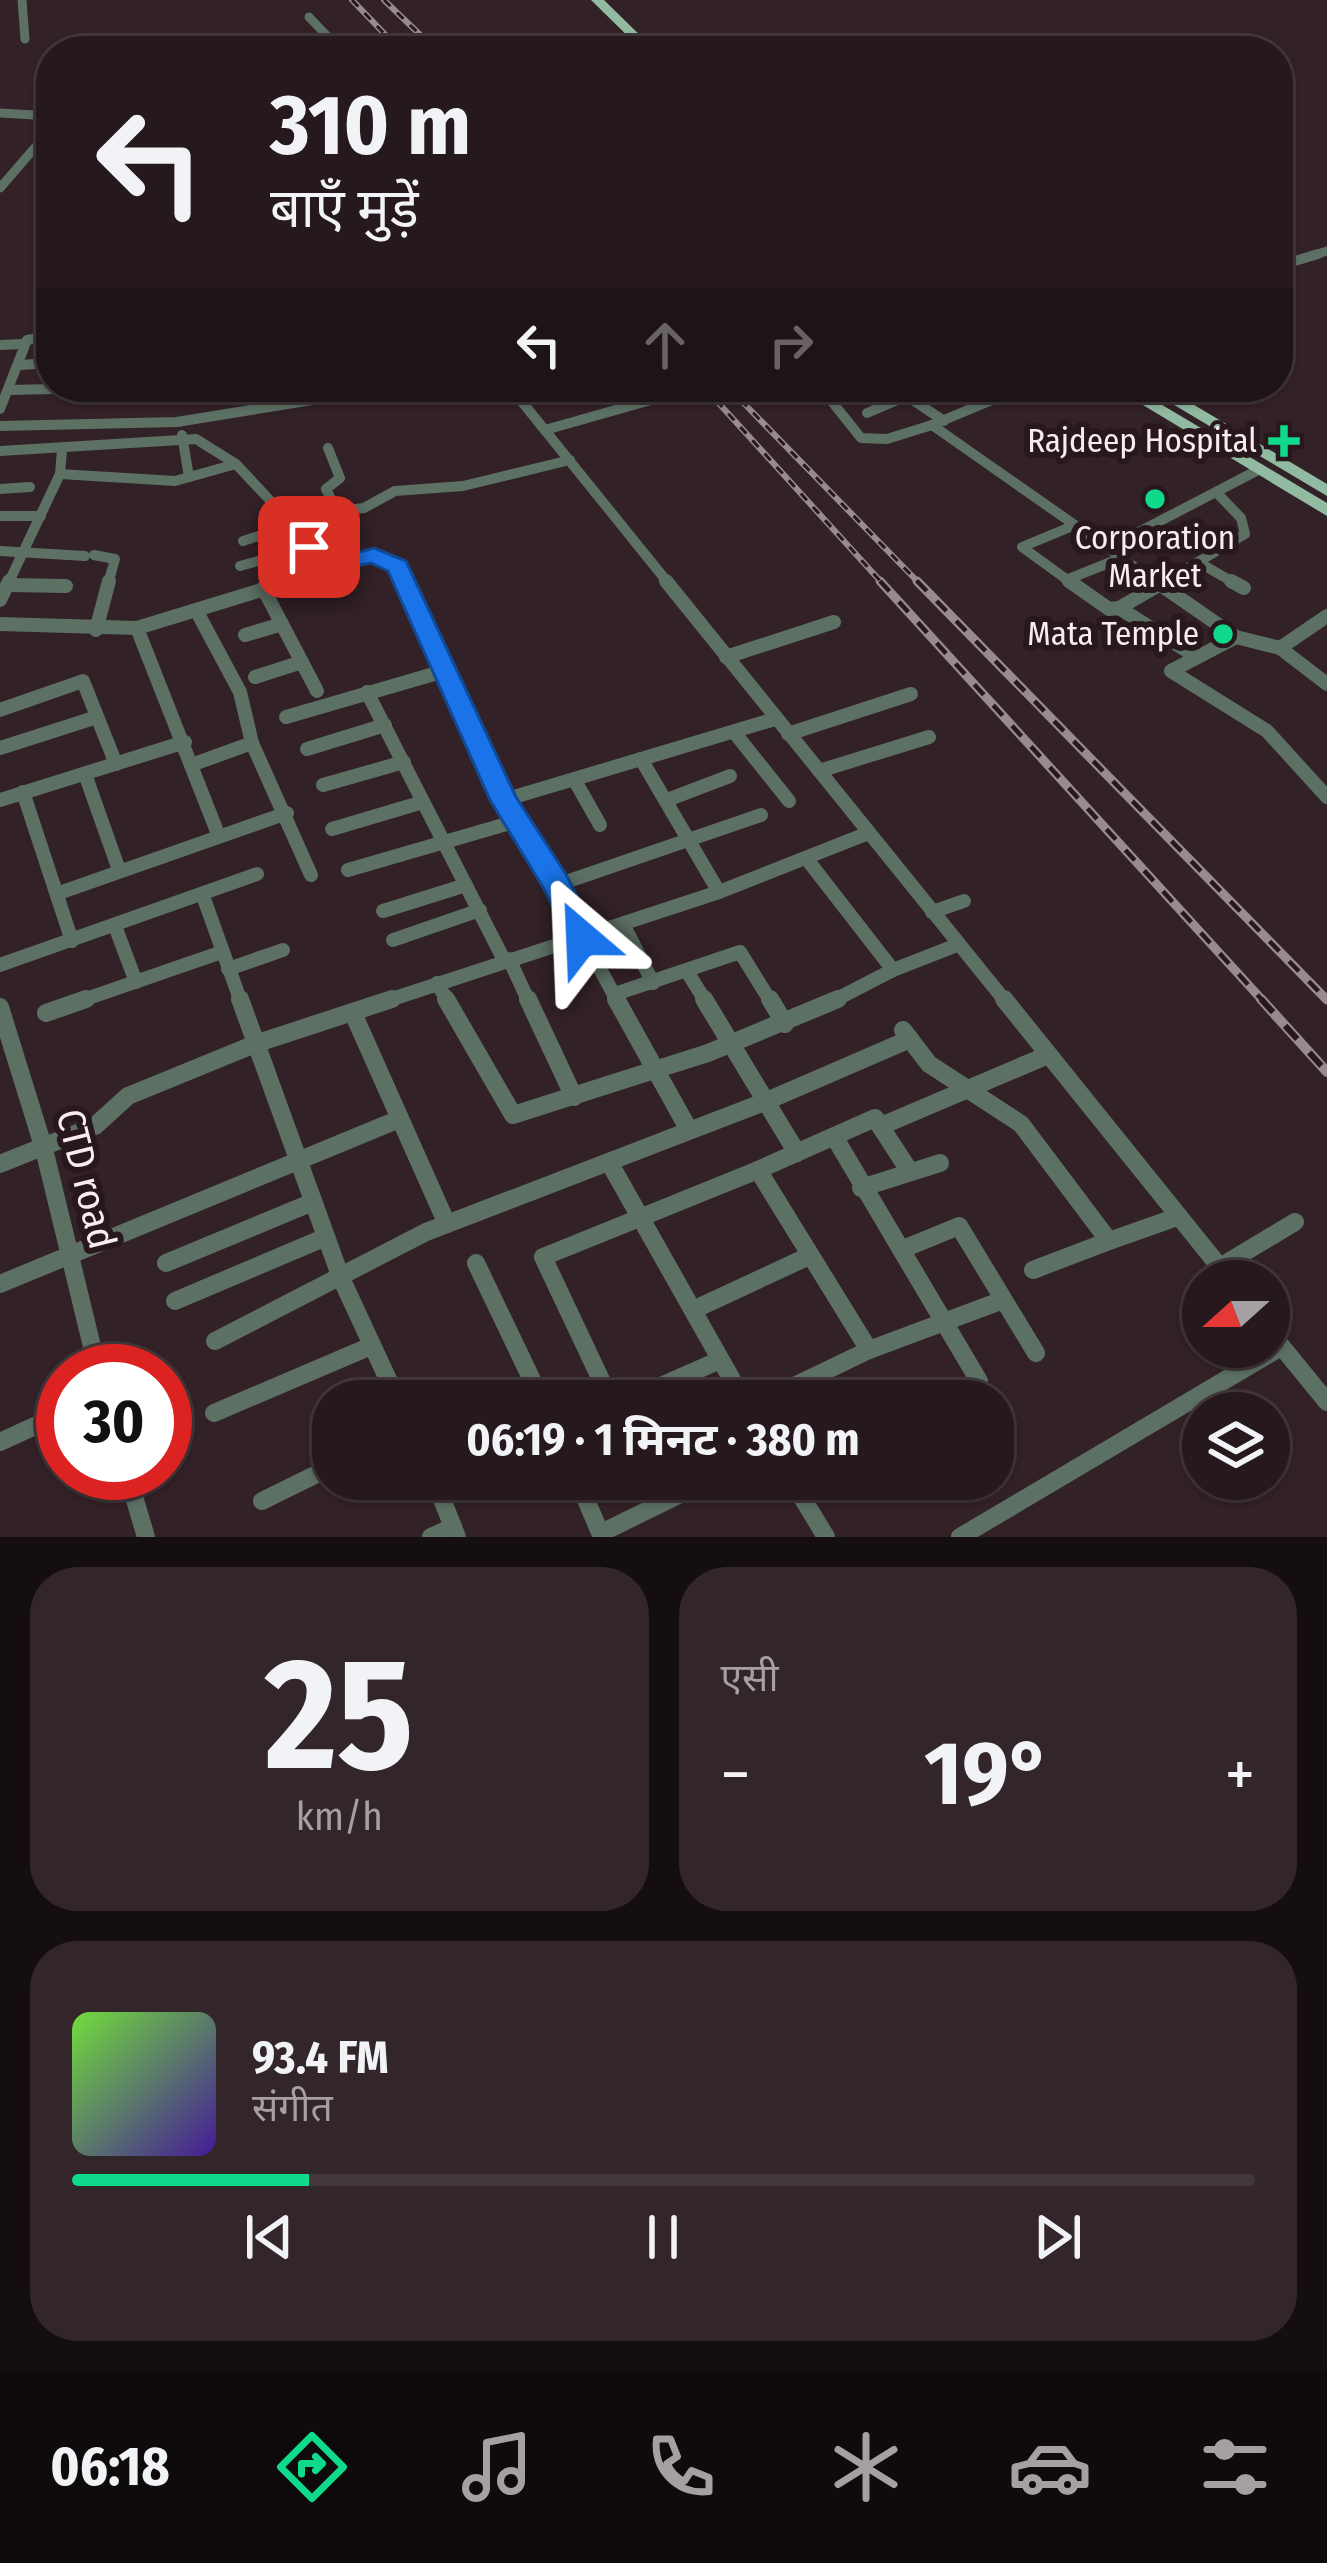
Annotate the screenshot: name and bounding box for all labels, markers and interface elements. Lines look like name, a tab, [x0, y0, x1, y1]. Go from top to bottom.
text: 310 m	[270, 75, 471, 176]
icon: left	[72, 84, 228, 240]
text: बाएँ मुड़ें	[270, 177, 419, 241]
icon: left	[506, 312, 572, 378]
icon: ahead	[632, 312, 698, 378]
icon: right	[758, 312, 824, 378]
place label: Rajdeep Hospital	[1027, 421, 1257, 461]
marker: Rajdeep Hospital	[1268, 425, 1300, 457]
marker: Corporation Market	[1142, 486, 1168, 512]
pin	[258, 496, 360, 598]
icon: arrive	[276, 514, 342, 580]
place label: Corporation Market	[1075, 518, 1235, 596]
place label: Mata Temple	[1027, 614, 1199, 654]
marker: Mata Temple	[1210, 621, 1236, 647]
position arrow	[519, 875, 645, 1001]
street label: CTD road	[47, 1105, 125, 1253]
north arrow	[1182, 1260, 1290, 1368]
map controls	[1182, 1260, 1290, 1500]
speed limit sign: 30	[36, 1344, 192, 1500]
button: layers	[1182, 1392, 1290, 1500]
text: 06:19 · 1 मिनट · 380 m	[466, 1413, 860, 1467]
text: 25	[265, 1622, 414, 1809]
text: एसी	[721, 1655, 779, 1701]
text: 19°	[924, 1720, 1051, 1828]
text: −	[721, 1735, 750, 1814]
text: +	[1225, 1735, 1255, 1814]
text: km/h	[296, 1794, 383, 1840]
text: 93.4 FM	[252, 2031, 389, 2085]
text: संगीत	[252, 2085, 333, 2131]
icon: previous	[236, 2204, 302, 2270]
icon: pause	[630, 2204, 696, 2270]
icon: next	[1025, 2204, 1091, 2270]
icon: directions	[270, 2425, 354, 2509]
icon: music	[455, 2425, 539, 2509]
icon: phone	[639, 2425, 723, 2509]
icon: climate	[824, 2425, 908, 2509]
icon: car	[1008, 2425, 1092, 2509]
icon: filters	[1193, 2425, 1277, 2509]
text: 06:18	[50, 2435, 170, 2499]

